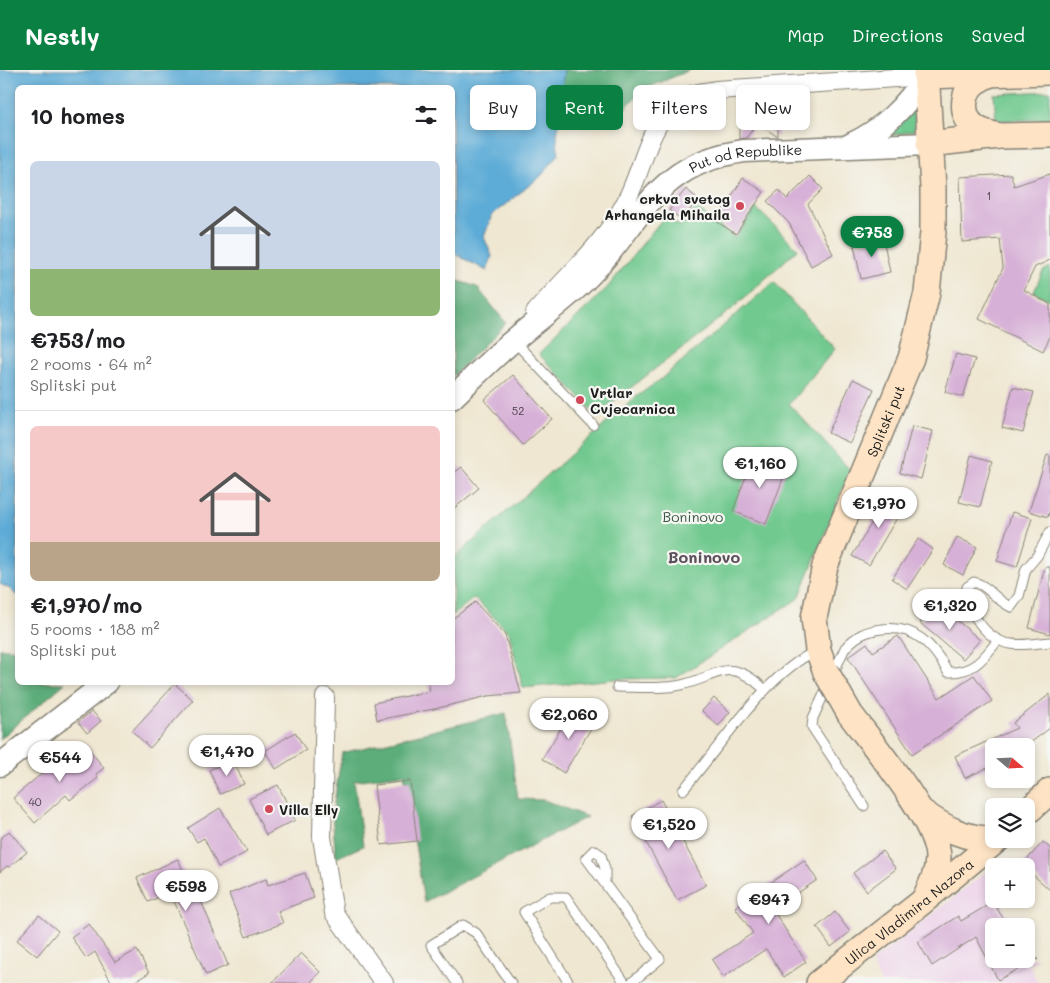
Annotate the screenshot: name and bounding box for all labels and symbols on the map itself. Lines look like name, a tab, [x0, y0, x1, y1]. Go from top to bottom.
street label: Put od Republike	[685, 139, 803, 176]
house number: 1	[987, 188, 991, 203]
place label: crkva svetog Arhangela Mihaila	[604, 189, 730, 224]
marker: crkva svetog Arhangela Mihaila	[734, 200, 746, 212]
pin: €753	[842, 216, 902, 258]
street label: Splitski put	[862, 382, 908, 459]
place label: Vrtlar Cvjecarnica	[590, 383, 676, 418]
marker: Vrtlar Cvjecarnica	[574, 394, 586, 406]
house number: 52	[512, 403, 524, 418]
pin: €1,160	[719, 446, 801, 489]
pin: €1,970	[838, 486, 920, 529]
park label: Boninovo	[663, 507, 723, 526]
district label: Boninovo	[668, 546, 740, 567]
pin: €1,320	[909, 588, 991, 631]
pin: €2,060	[528, 698, 610, 740]
pin: €1,470	[186, 734, 268, 777]
north arrow	[985, 738, 1035, 788]
pin: €544	[30, 740, 90, 783]
house number: 40	[28, 794, 42, 809]
place label: Villa Elly	[279, 800, 339, 819]
marker: Villa Elly	[263, 803, 275, 815]
pin: €1,520	[628, 808, 710, 850]
street label: Ulica Vladimira Nazora	[841, 854, 977, 969]
pin: €598	[156, 870, 216, 912]
pin: €947	[739, 882, 799, 925]

